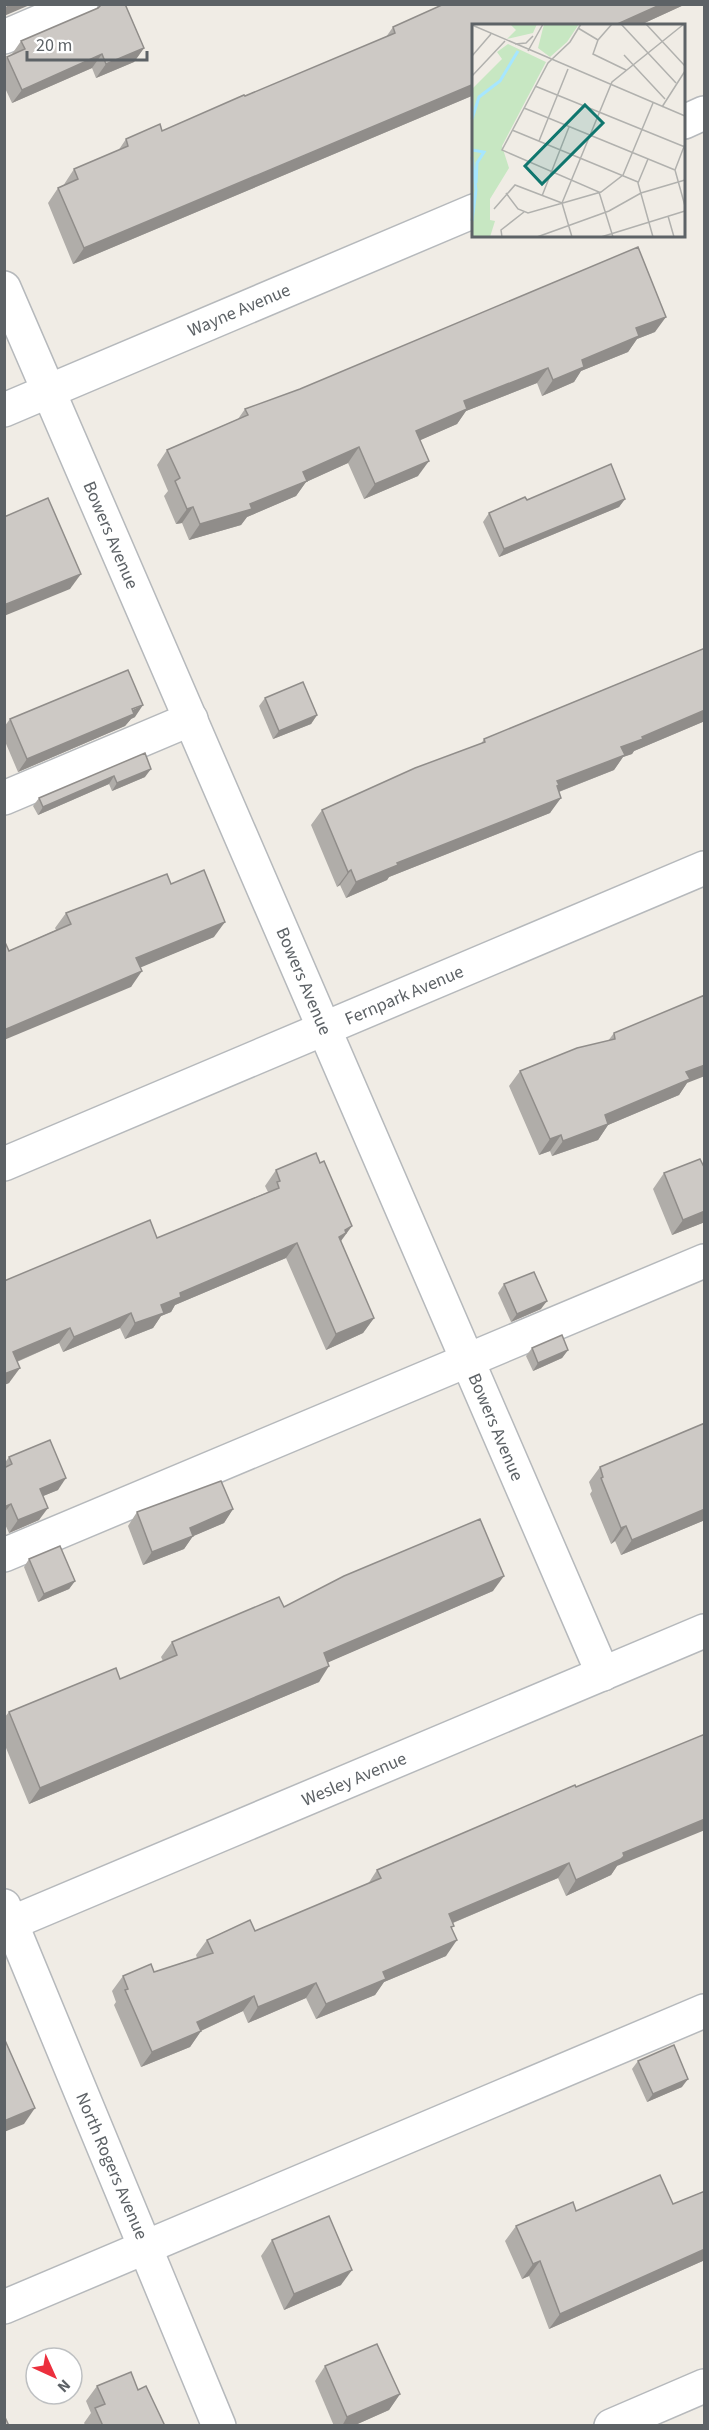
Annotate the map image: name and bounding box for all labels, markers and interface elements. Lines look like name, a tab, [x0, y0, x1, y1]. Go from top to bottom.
scale bar	[27, 24, 147, 62]
inset map	[472, 24, 685, 237]
text: 20 m	[36, 33, 72, 58]
street label: Wayne Avenue	[184, 278, 294, 343]
street label: Bowers Avenue	[77, 477, 145, 593]
street label: Bowers Avenue	[270, 923, 338, 1039]
street label: Fernpark Avenue	[341, 959, 467, 1032]
street label: Bowers Avenue	[462, 1369, 530, 1485]
street label: Wesley Avenue	[298, 1746, 411, 1813]
street label: North Rogers Avenue	[69, 2089, 154, 2244]
north arrow	[24, 2346, 84, 2406]
text: N	[52, 2374, 75, 2397]

